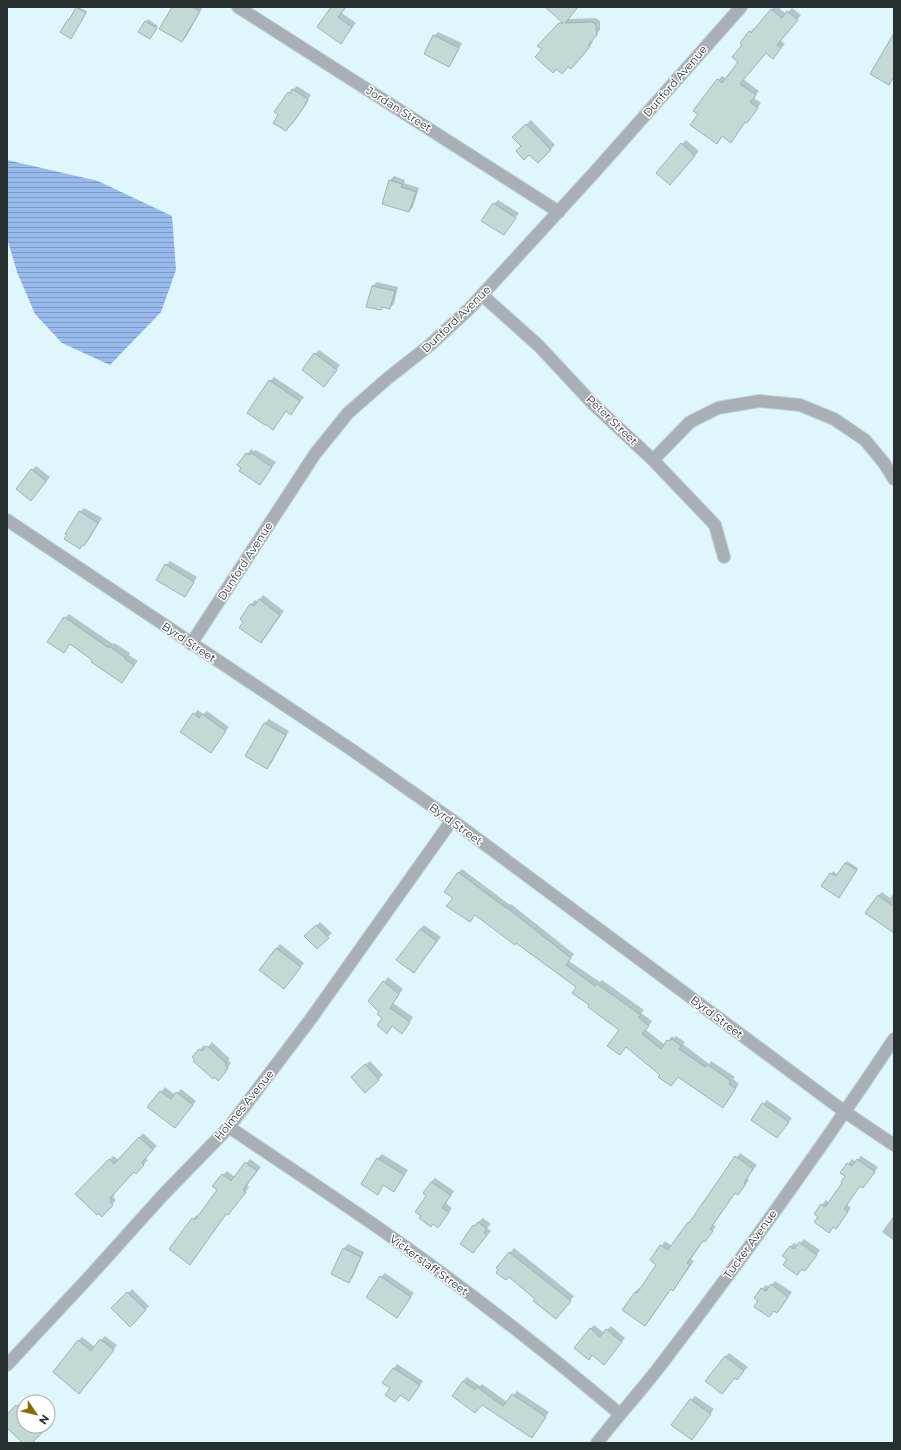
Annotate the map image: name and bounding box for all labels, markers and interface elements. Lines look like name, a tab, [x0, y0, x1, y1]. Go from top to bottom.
street label: Dunford Avenue	[640, 42, 710, 120]
street label: Jordan Street	[363, 83, 435, 135]
street label: Dunford Avenue	[419, 282, 494, 355]
street label: Peter Street	[583, 392, 641, 448]
street label: Dunford Avenue	[214, 519, 276, 603]
street label: Byrd Street	[159, 619, 219, 665]
street label: Byrd Street	[427, 800, 486, 848]
street label: Byrd Street	[688, 993, 746, 1042]
street label: Holmes Avenue	[211, 1067, 277, 1143]
street label: Tucker Avenue	[720, 1207, 780, 1281]
street label: Vickerstaff Street	[387, 1232, 471, 1298]
north arrow	[16, 1394, 56, 1434]
text: N	[36, 1412, 52, 1427]

